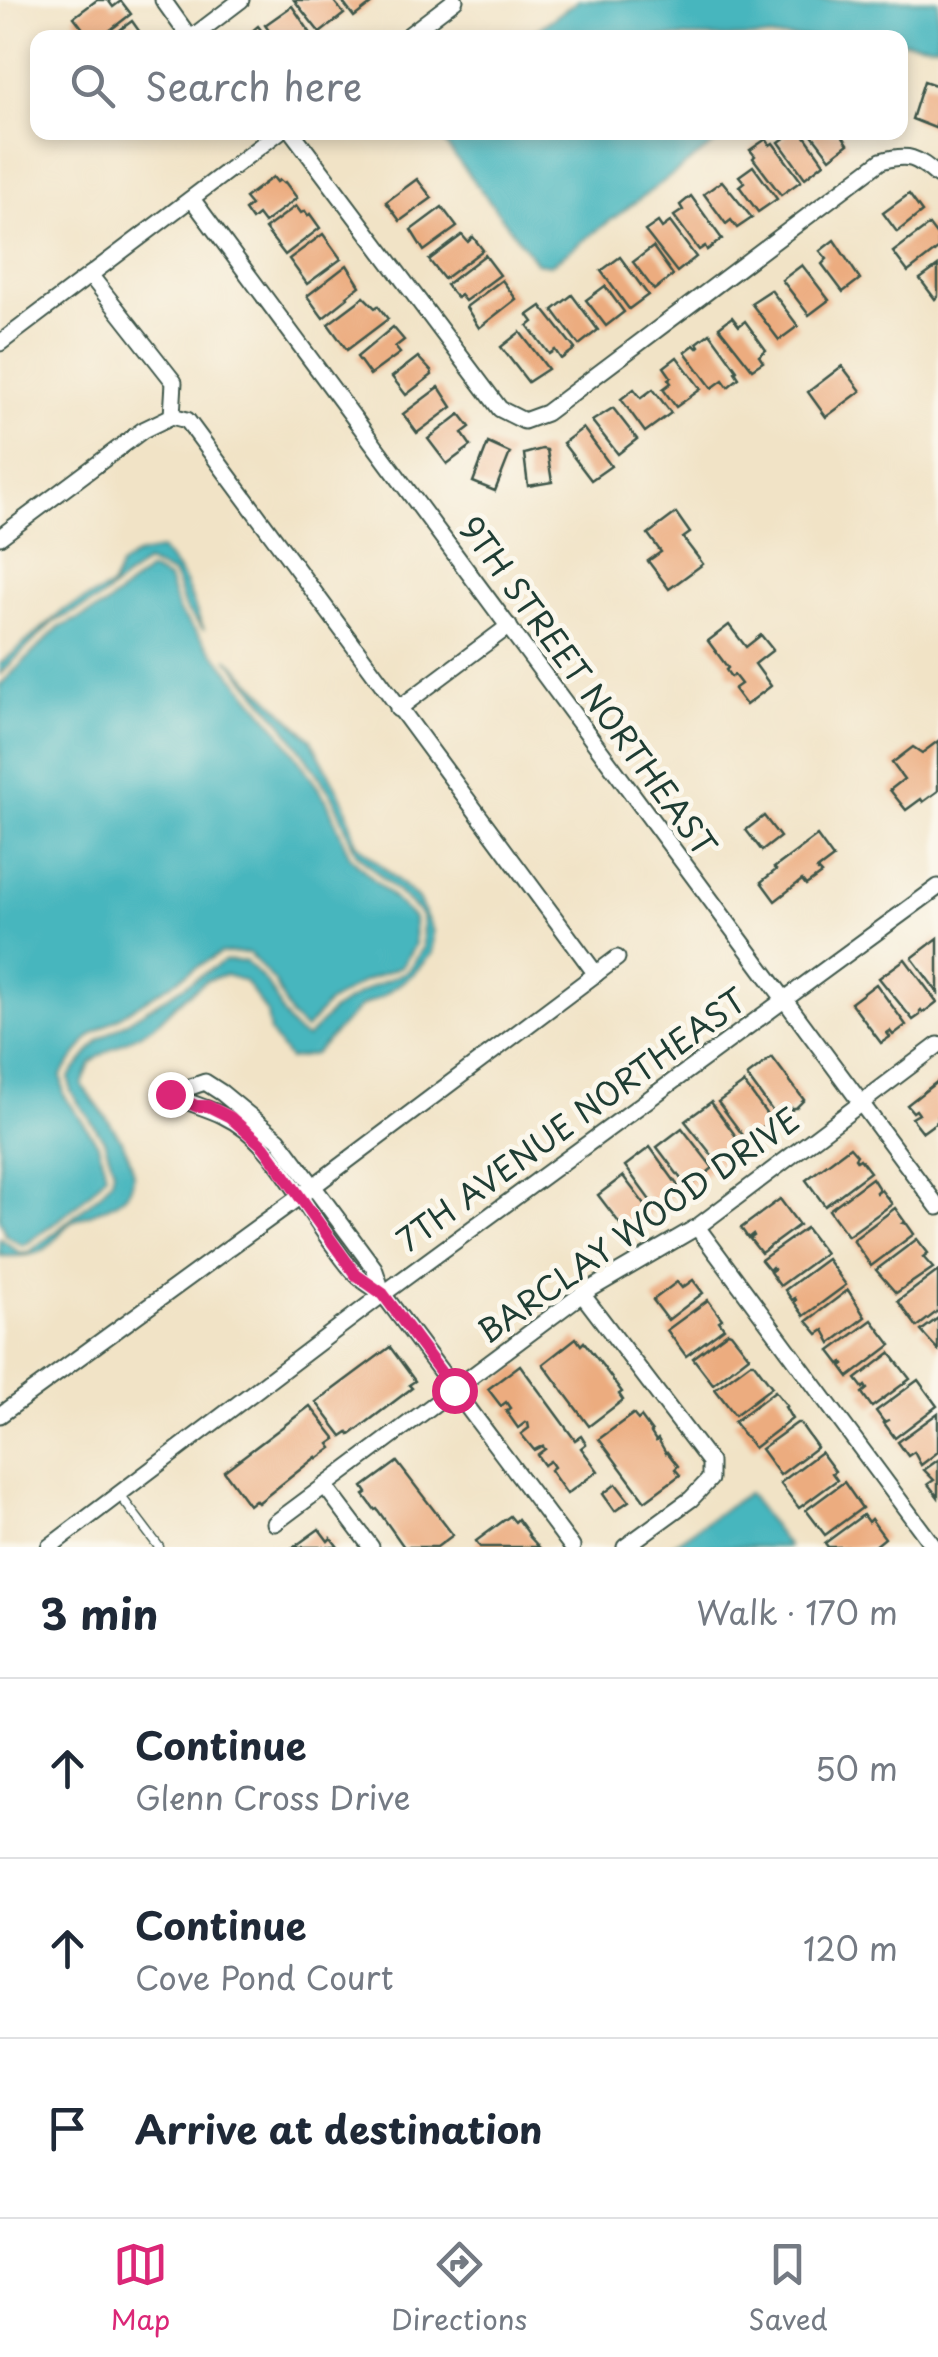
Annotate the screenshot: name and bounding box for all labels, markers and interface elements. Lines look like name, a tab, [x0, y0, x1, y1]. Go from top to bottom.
search box	[30, 30, 908, 140]
text: Search here	[145, 57, 362, 114]
icon: search	[65, 58, 120, 113]
street label: 9TH STREET NORTHEAST	[448, 505, 729, 866]
street label: 7TH AVENUE NORTHEAST	[386, 976, 756, 1263]
route end	[148, 1072, 194, 1118]
street label: BARCLAY WOOD DRIVE	[467, 1095, 809, 1354]
route start	[432, 1368, 478, 1414]
text: 3 min	[40, 1581, 158, 1644]
text: Walk · 170 m	[696, 1588, 898, 1636]
text: Continue	[135, 1716, 306, 1773]
icon: ahead	[40, 1741, 95, 1796]
text: 50 m	[815, 1744, 898, 1792]
text: Glenn Cross Drive	[135, 1773, 411, 1821]
text: Continue	[135, 1896, 306, 1953]
icon: ahead	[40, 1921, 95, 1976]
text: 120 m	[803, 1924, 898, 1972]
text: Cove Pond Court	[135, 1953, 394, 2001]
text: Arrive at destination	[135, 2100, 543, 2157]
icon: arrive	[40, 2101, 95, 2156]
tab: Map	[110, 2237, 170, 2340]
tab: Directions	[391, 2237, 527, 2340]
tab: Saved	[748, 2237, 828, 2340]

